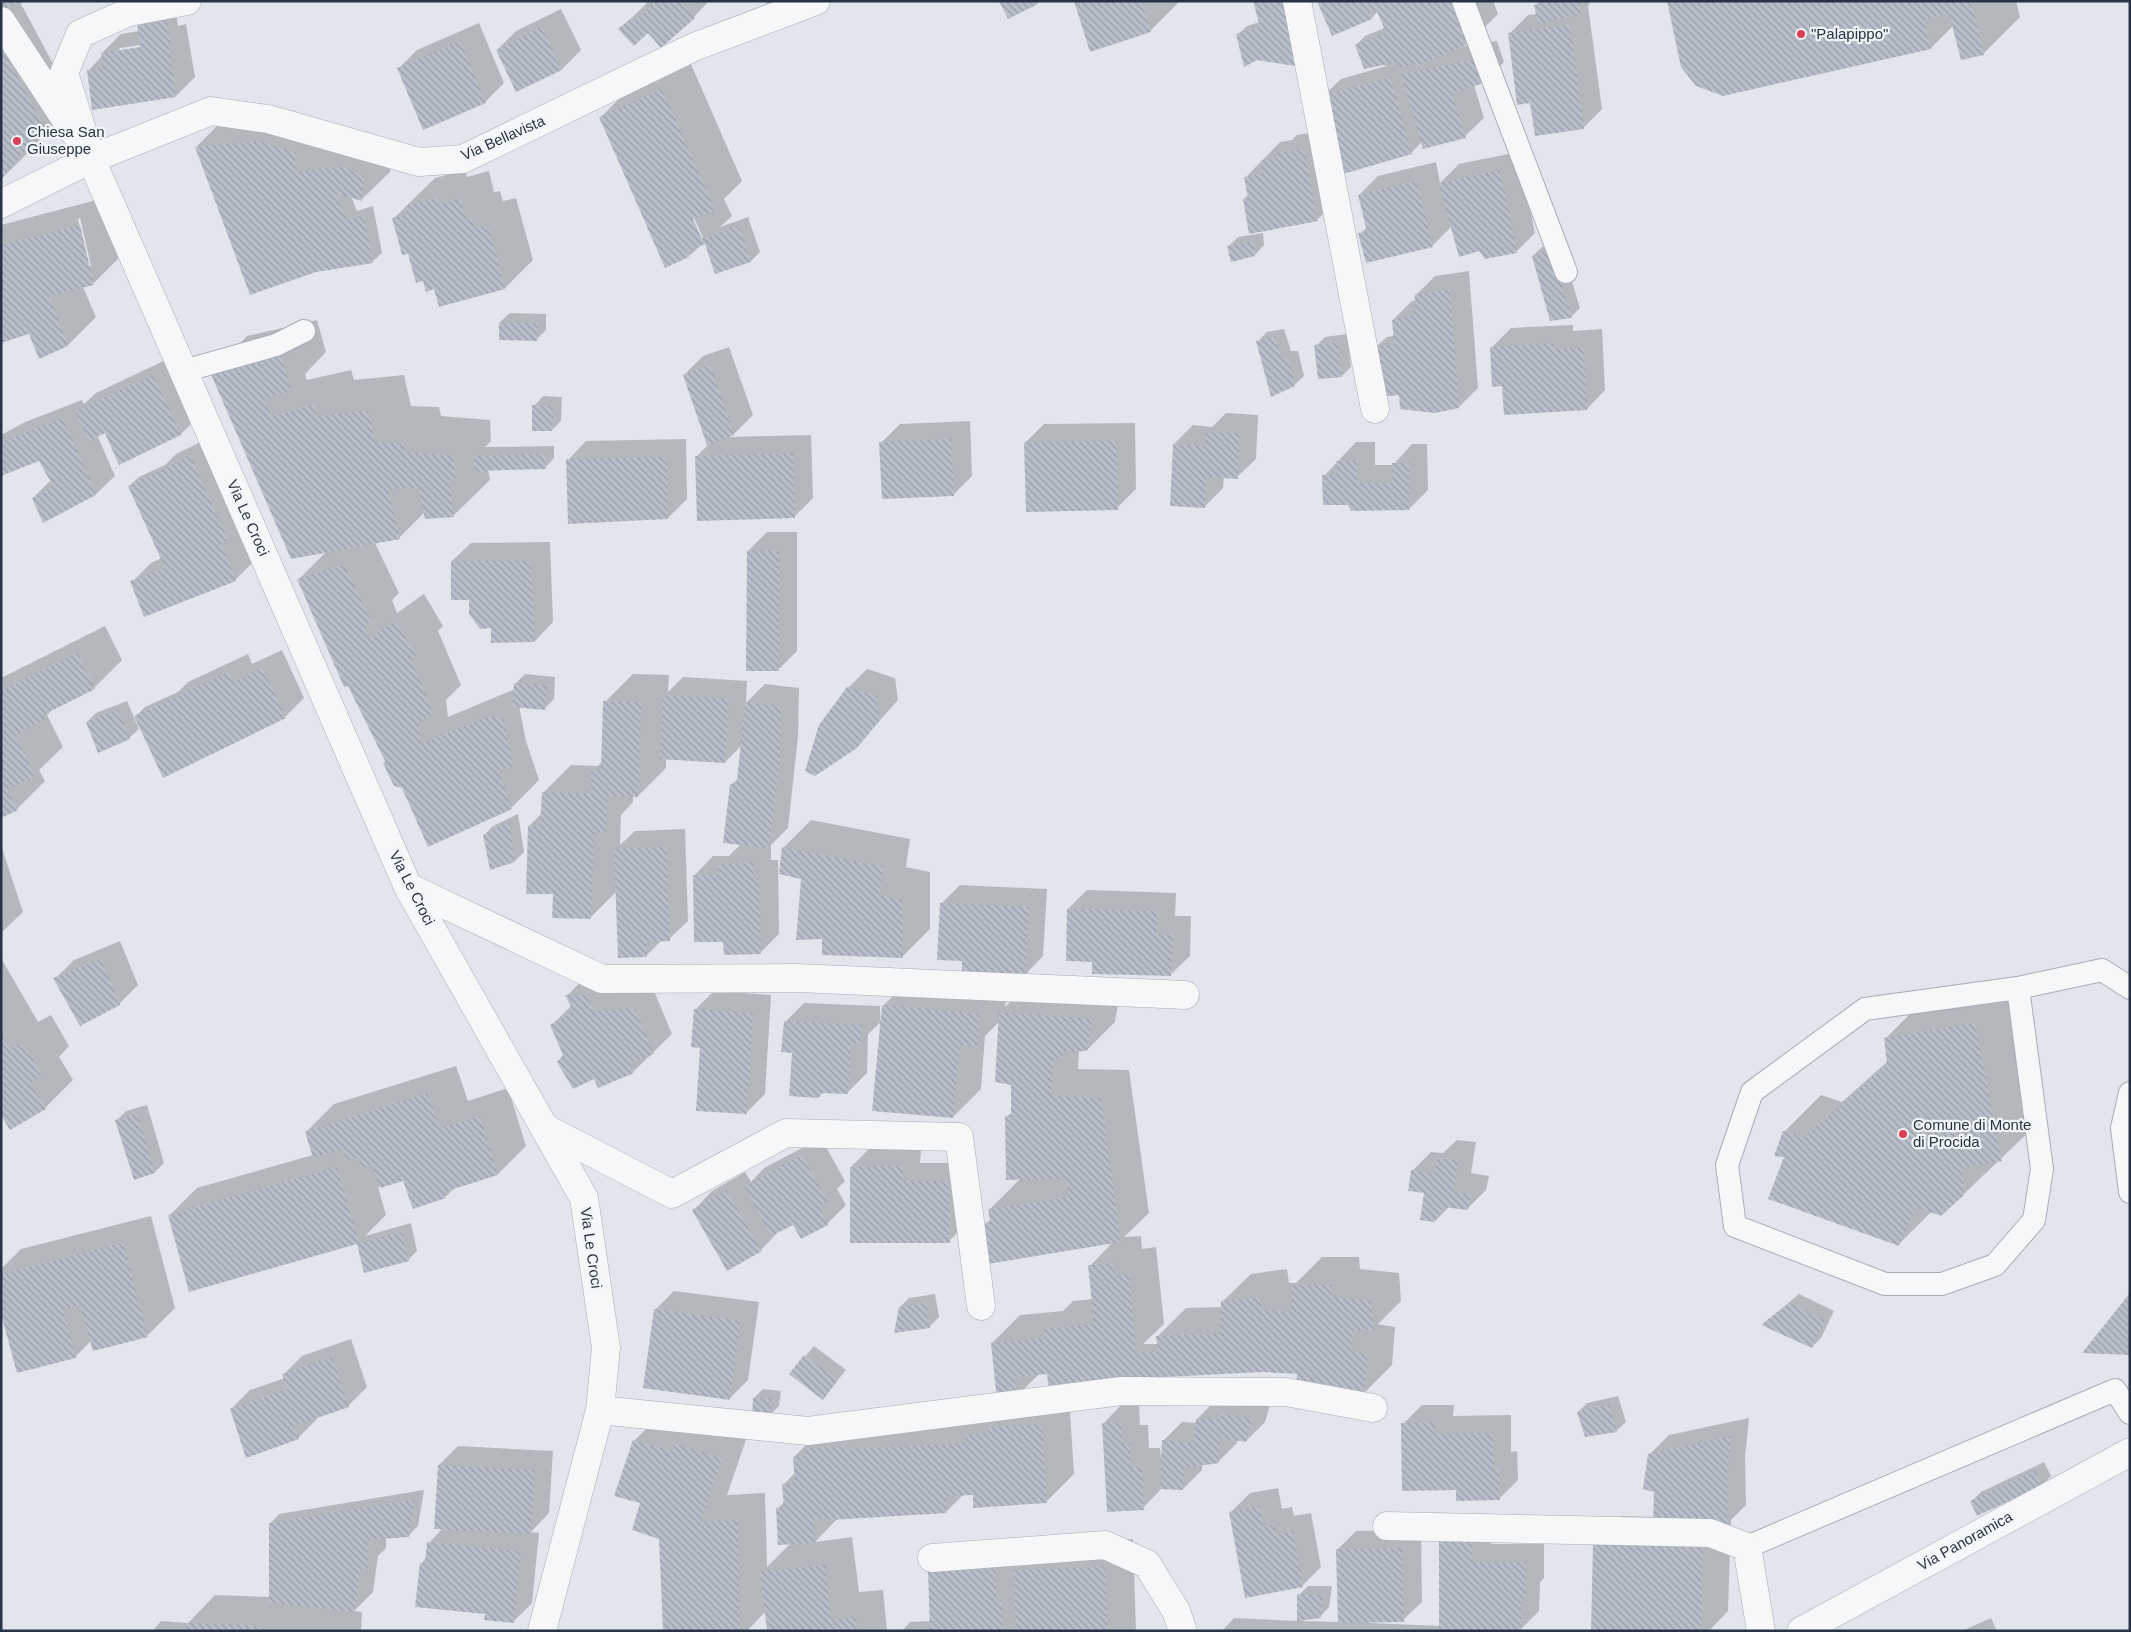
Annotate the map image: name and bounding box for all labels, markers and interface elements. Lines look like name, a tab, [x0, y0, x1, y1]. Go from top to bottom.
place label: "Palapippo"	[1811, 25, 1888, 42]
marker: "Palapippo"	[1795, 28, 1807, 40]
street label: Via Bellavista	[458, 111, 548, 164]
place label: Chiesa San Giuseppe	[27, 123, 105, 157]
marker: Chiesa San Giuseppe	[11, 135, 23, 147]
street label: Via Le Croci	[224, 477, 273, 558]
street label: Via Le Croci	[386, 848, 439, 928]
place label: Comune di Monte di Procida	[1913, 1116, 2031, 1150]
marker: Comune di Monte di Procida	[1897, 1128, 1909, 1140]
street label: Via Le Croci	[577, 1206, 606, 1289]
street label: Via Panoramica	[1914, 1507, 2016, 1574]

